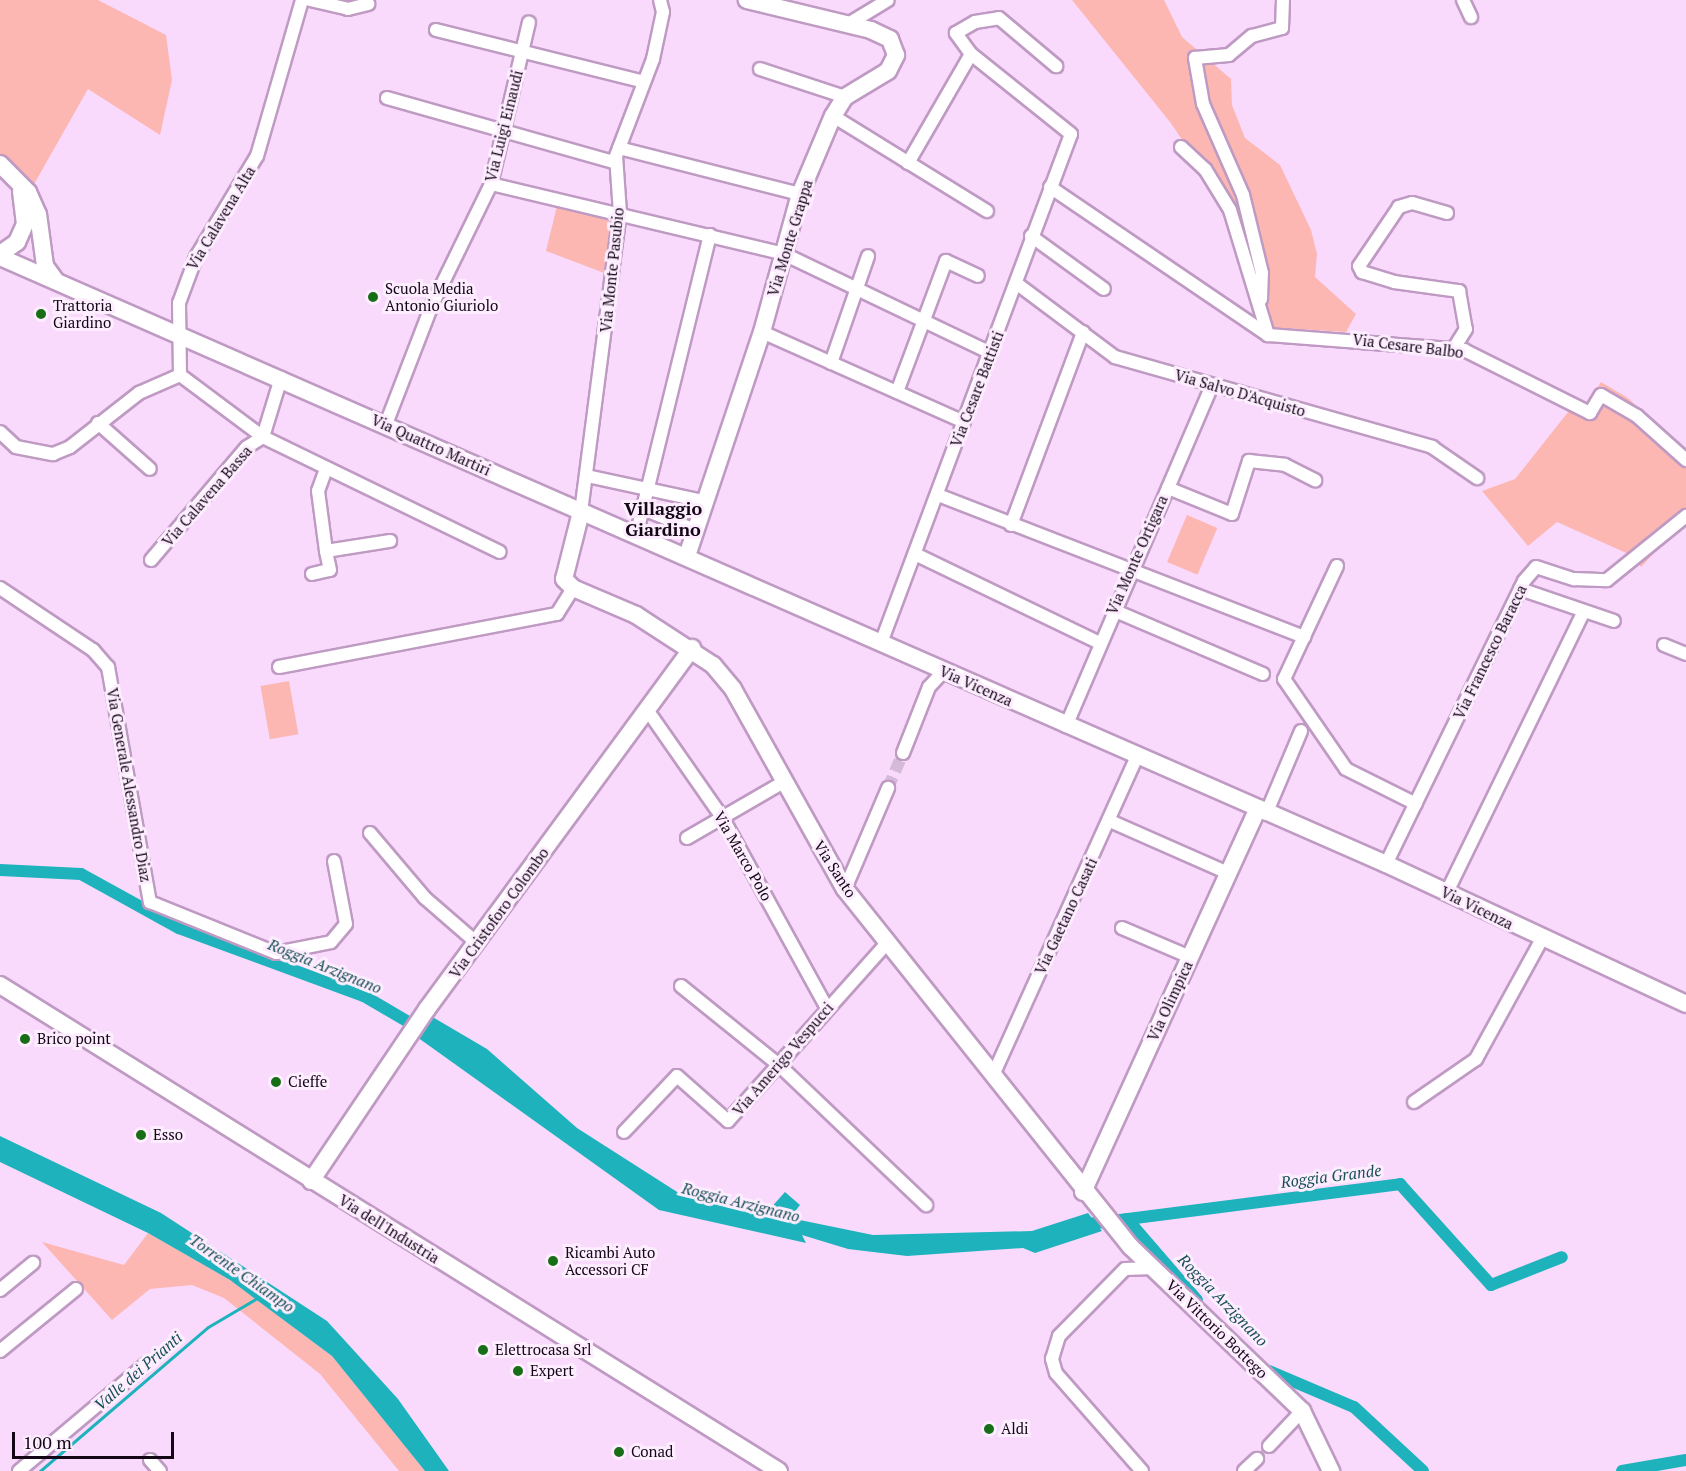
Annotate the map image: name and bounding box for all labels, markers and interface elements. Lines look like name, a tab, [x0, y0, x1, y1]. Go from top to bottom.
street label: Via Luigi Einaudi	[481, 68, 527, 184]
street label: Via Calavena Alta	[183, 163, 259, 273]
street label: Via Monte Grappa	[764, 177, 816, 299]
street label: Via Monte Pasubio	[596, 207, 628, 333]
place label: Scuola Media Antonio Giuriolo	[385, 279, 498, 314]
marker: Scuola Media Antonio Giuriolo	[366, 290, 380, 304]
place label: Trattoria Giardino	[53, 296, 112, 331]
marker: Trattoria Giardino	[34, 307, 48, 321]
street label: Via Cesare Battisti	[947, 328, 1007, 450]
street label: Via Cesare Balbo	[1351, 330, 1465, 362]
street label: Via Salvo D'Acquisto	[1173, 366, 1307, 420]
street label: Via Quattro Martiri	[369, 411, 493, 479]
street label: Via Calavena Bassa	[158, 442, 256, 550]
street label: Via Monte Ortigara	[1103, 493, 1171, 617]
district label: Villaggio Giardino	[624, 498, 702, 540]
street label: Via Francesco Baracca	[1450, 582, 1530, 722]
street label: Via Vicenza	[936, 662, 1016, 710]
street label: Via Generale Alessandro Diaz	[103, 686, 155, 884]
street label: Via Marco Polo	[710, 808, 776, 904]
street label: Via Santo	[810, 837, 860, 901]
street label: Via Cristoforo Colombo	[446, 844, 552, 982]
street label: Via Gaetano Casati	[1031, 855, 1101, 977]
street label: Via Vicenza	[1438, 883, 1516, 933]
water label: Roggia Arzignano	[265, 934, 385, 998]
street label: Via Olimpica	[1144, 958, 1196, 1044]
street label: Via Amerigo Vespucci	[729, 998, 837, 1120]
place label: Brico point	[37, 1030, 111, 1048]
marker: Brico point	[18, 1032, 32, 1046]
place label: Cieffe	[288, 1073, 327, 1091]
marker: Cieffe	[269, 1075, 283, 1089]
place label: Esso	[153, 1126, 183, 1144]
marker: Esso	[134, 1128, 148, 1142]
water label: Roggia Grande	[1280, 1160, 1382, 1192]
water label: Roggia Arzignano	[680, 1178, 802, 1226]
street label: Via dell'Industria	[335, 1191, 443, 1267]
water label: Torrente Chiampo	[186, 1230, 298, 1316]
place label: Ricambi Auto Accessori CF	[565, 1243, 656, 1278]
water label: Roggia Arzignano	[1174, 1250, 1272, 1350]
marker: Ricambi Auto Accessori CF	[546, 1254, 560, 1268]
street label: Via Vittorio Bottego	[1162, 1276, 1272, 1382]
water label: Valle dei Prianti	[90, 1328, 186, 1414]
place label: Elettrocasa Srl	[495, 1341, 592, 1359]
marker: Elettrocasa Srl	[476, 1343, 490, 1357]
place label: Expert	[530, 1362, 574, 1380]
marker: Expert	[511, 1364, 525, 1378]
scale bar	[15, 1420, 177, 1458]
place label: Aldi	[1001, 1420, 1029, 1438]
marker: Aldi	[982, 1422, 996, 1436]
text: 100 m	[23, 1430, 72, 1454]
place label: Conad	[631, 1443, 673, 1461]
marker: Conad	[612, 1445, 626, 1459]

